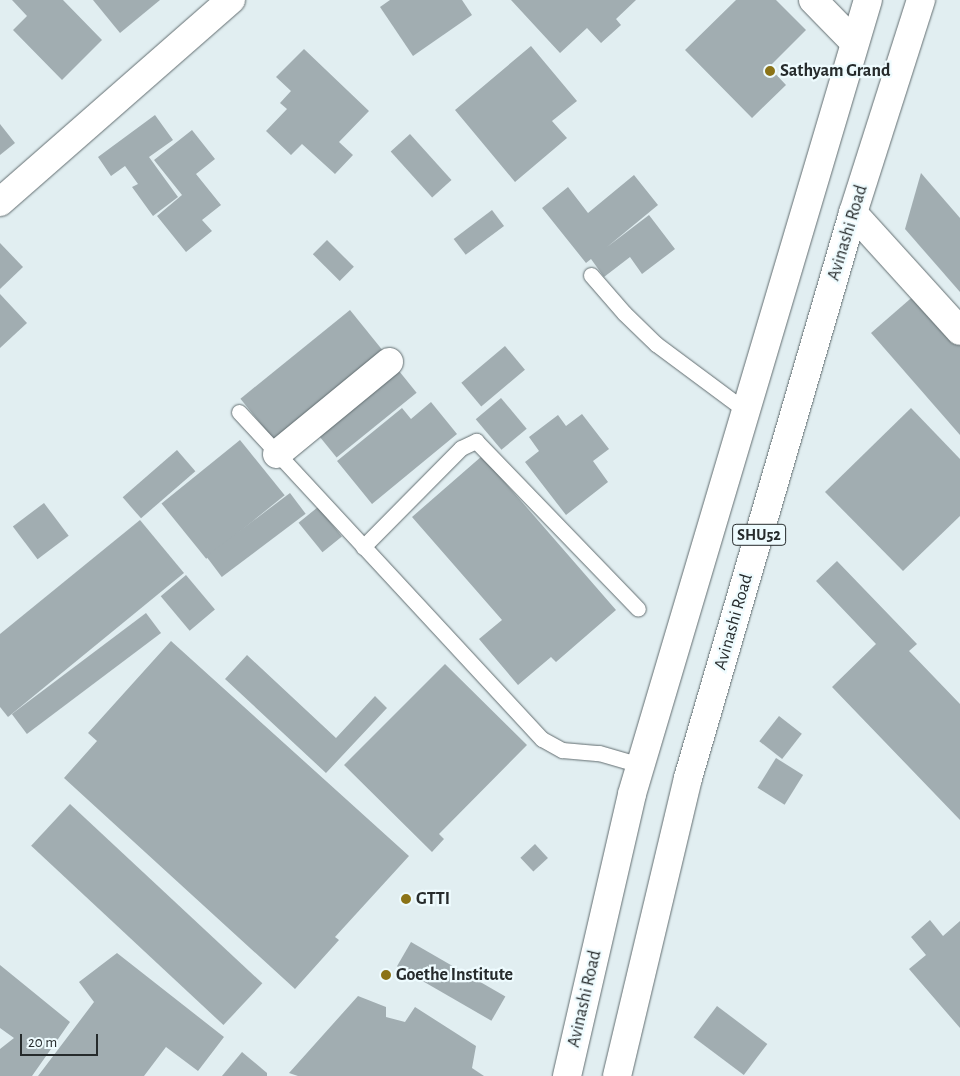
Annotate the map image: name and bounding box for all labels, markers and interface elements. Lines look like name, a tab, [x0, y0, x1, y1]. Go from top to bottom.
place label: Sathyam Grand	[780, 60, 890, 82]
marker: Sathyam Grand	[764, 65, 776, 77]
street label: Avinashi Road	[823, 183, 873, 283]
road number: SHU52	[732, 522, 786, 548]
street label: Avinashi Road	[710, 572, 758, 672]
place label: GTTI	[416, 888, 450, 910]
marker: GTTI	[400, 893, 412, 905]
street label: Avinashi Road	[563, 948, 607, 1050]
place label: Goethe Institute	[396, 964, 513, 986]
marker: Goethe Institute	[380, 969, 392, 981]
scale bar	[22, 1024, 100, 1056]
text: 20 m	[28, 1035, 57, 1050]

